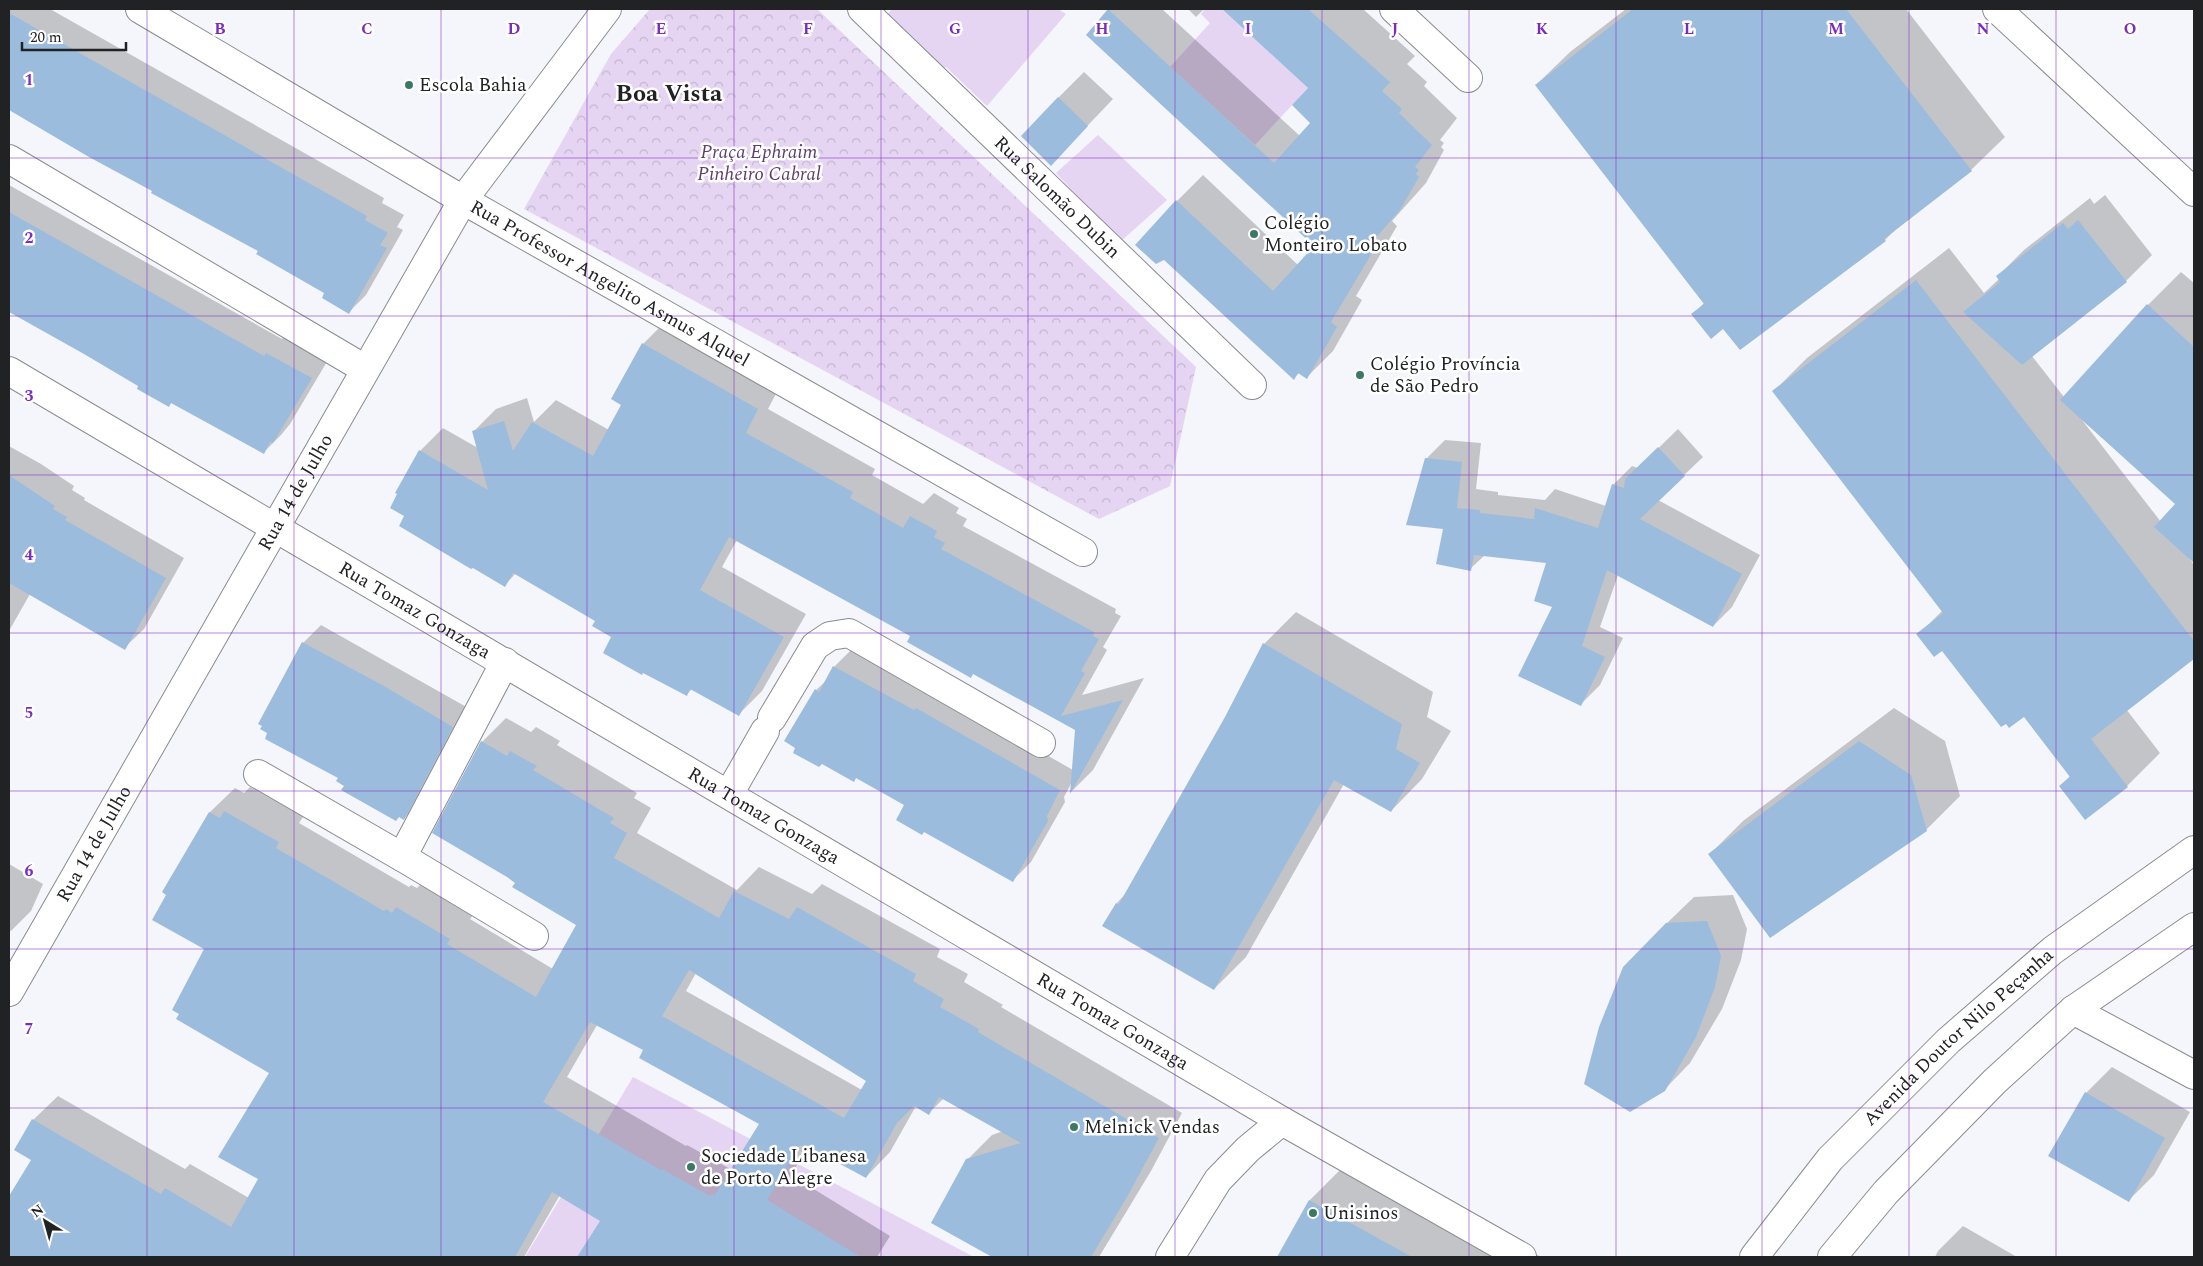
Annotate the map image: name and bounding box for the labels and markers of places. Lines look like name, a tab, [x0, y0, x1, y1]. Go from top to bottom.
place label: Escola Bahia	[419, 71, 527, 100]
marker: Escola Bahia	[403, 79, 415, 91]
place label: Colégio Monteiro Lobato	[1264, 209, 1407, 260]
marker: Colégio Monteiro Lobato	[1248, 228, 1260, 240]
place label: Colégio Província de São Pedro	[1370, 350, 1521, 401]
marker: Colégio Província de São Pedro	[1354, 369, 1366, 381]
place label: Melnick Vendas	[1084, 1113, 1220, 1142]
marker: Melnick Vendas	[1068, 1121, 1080, 1133]
place label: Sociedade Libanesa de Porto Alegre	[701, 1142, 867, 1193]
marker: Sociedade Libanesa de Porto Alegre	[685, 1161, 697, 1173]
place label: Unisinos	[1323, 1199, 1399, 1228]
marker: Unisinos	[1307, 1207, 1319, 1219]

